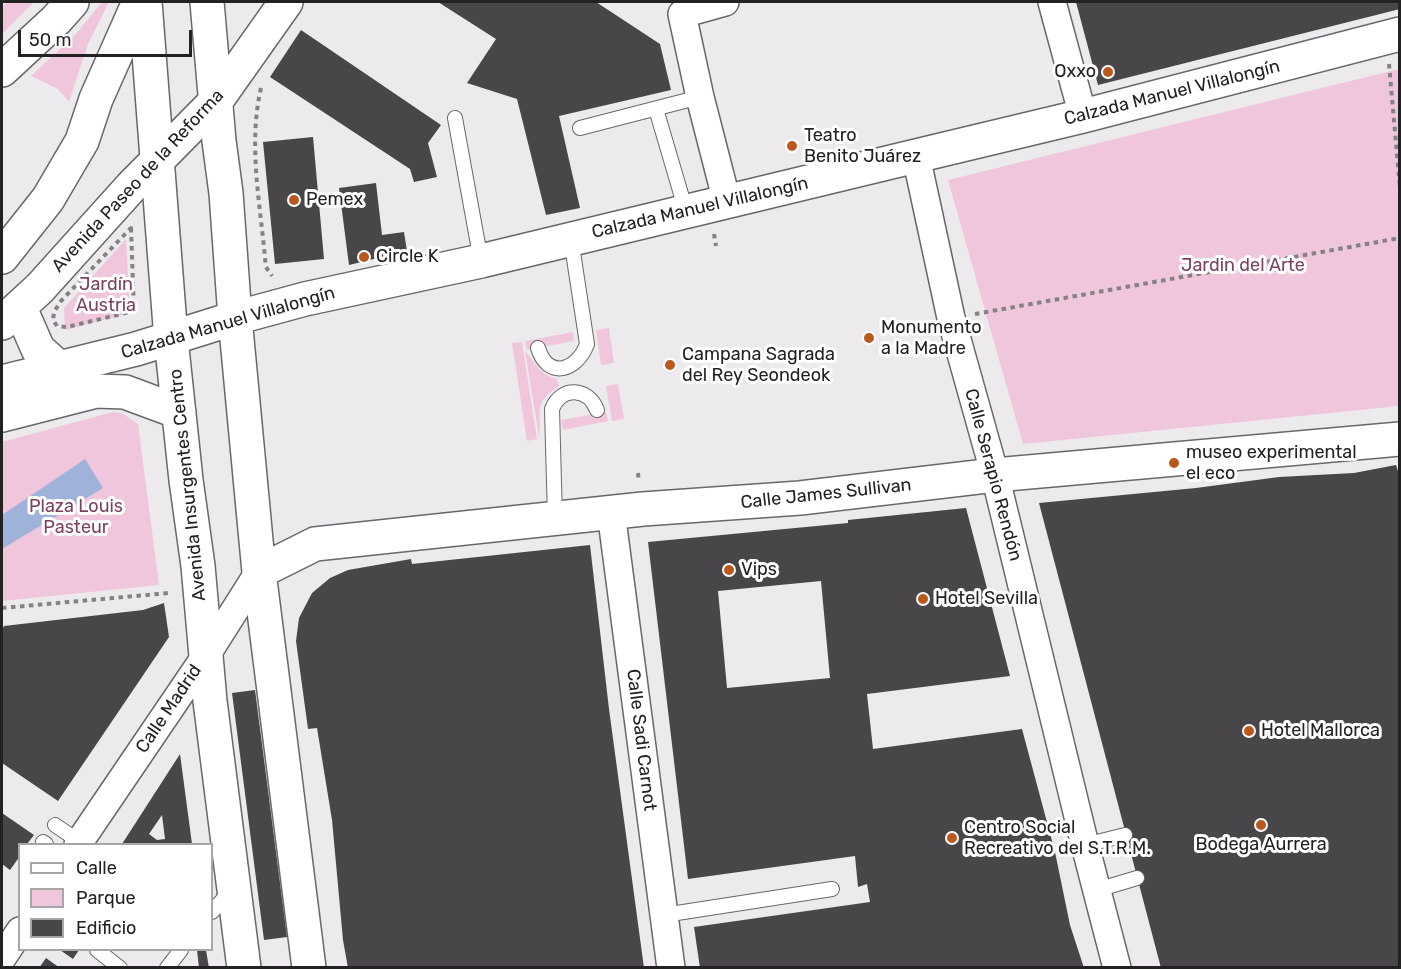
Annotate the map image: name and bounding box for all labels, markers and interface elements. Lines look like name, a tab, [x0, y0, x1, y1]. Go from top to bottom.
scale bar	[21, 18, 195, 56]
text: 50 m	[29, 29, 72, 51]
street label: Calzada Manuel Villalongín	[1062, 56, 1282, 130]
place label: Oxxo	[1054, 61, 1096, 83]
marker: Oxxo	[1101, 65, 1115, 79]
street label: Avenida Paseo de la Reforma	[47, 85, 229, 277]
place label: Teatro Benito Juárez	[804, 125, 921, 168]
marker: Teatro Benito Juárez	[785, 139, 799, 153]
street label: Calzada Manuel Villalongín	[590, 173, 810, 243]
place label: Pemex	[306, 189, 363, 211]
marker: Pemex	[287, 193, 301, 207]
place label: Circle K	[376, 246, 439, 268]
marker: Circle K	[357, 250, 371, 264]
park label: Jardin del Arte	[1181, 255, 1305, 277]
park label: Jardín Austria	[76, 274, 136, 316]
street label: Calzada Manuel Villalongín	[118, 282, 338, 364]
place label: Monumento a la Madre	[881, 317, 982, 360]
marker: Monumento a la Madre	[862, 331, 876, 345]
place label: Campana Sagrada del Rey Seondeok	[682, 344, 835, 386]
marker: Campana Sagrada del Rey Seondeok	[663, 358, 677, 372]
street label: Avenida Insurgentes Centro	[165, 368, 211, 602]
street label: Calle Serapio Rendón	[960, 386, 1026, 564]
place label: museo experimental el eco	[1186, 442, 1357, 484]
marker: museo experimental el eco	[1167, 456, 1181, 470]
street label: Calle James Sullivan	[739, 474, 913, 514]
park label: Plaza Louis Pasteur	[29, 496, 123, 538]
place label: Vips	[741, 559, 777, 581]
marker: Vips	[722, 563, 736, 577]
place label: Hotel Sevilla	[935, 588, 1038, 610]
marker: Hotel Sevilla	[916, 592, 930, 606]
street label: Calle Madrid	[132, 661, 206, 757]
street label: Calle Sadi Carnot	[622, 668, 660, 812]
place label: Hotel Mallorca	[1261, 720, 1380, 742]
marker: Hotel Mallorca	[1242, 724, 1256, 738]
place label: Centro Social Recreativo del S.T.R.M.	[964, 817, 1151, 860]
marker: Bodega Aurrera	[1254, 818, 1268, 832]
marker: Centro Social Recreativo del S.T.R.M.	[945, 831, 959, 845]
place label: Bodega Aurrera	[1195, 834, 1327, 856]
legend	[18, 843, 213, 951]
text: Calle	[76, 857, 117, 879]
text: Parque	[76, 887, 136, 909]
text: Edificio	[76, 917, 136, 939]

